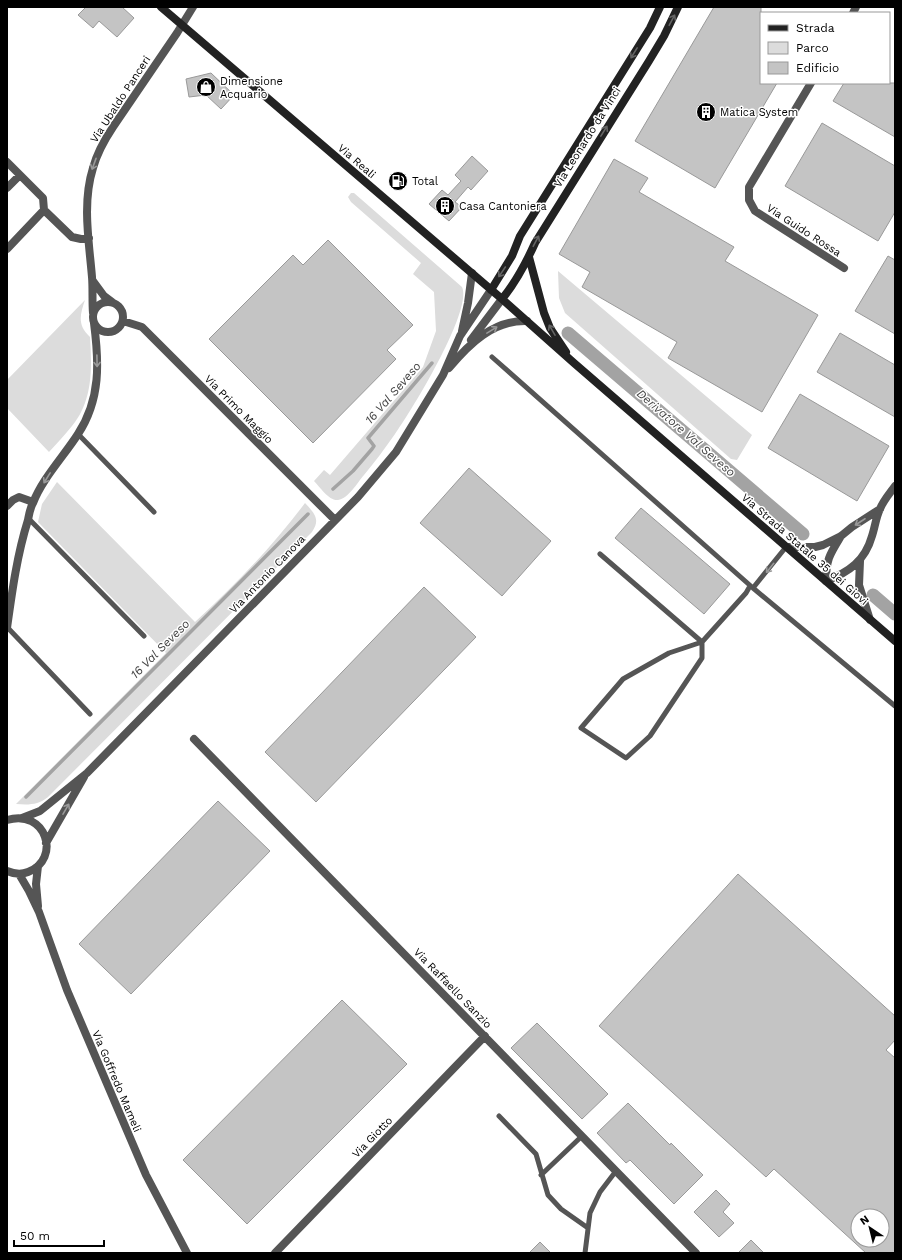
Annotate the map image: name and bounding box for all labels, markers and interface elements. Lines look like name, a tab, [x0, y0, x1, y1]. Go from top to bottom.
legend	[760, 12, 890, 84]
one-way arrow	[669, 14, 676, 26]
text: Strada	[796, 21, 835, 35]
text: Parco	[796, 41, 829, 55]
one-way arrow	[630, 47, 638, 58]
street label: Via Ubaldo Panceri	[87, 53, 153, 145]
text: Edificio	[796, 61, 839, 75]
place label: Dimensione Acquario	[220, 75, 283, 101]
shop icon: Dimensione Acquario	[195, 76, 217, 98]
street label: Via Leonardo da Vinci	[551, 85, 624, 190]
building icon: Matica System	[695, 101, 717, 123]
place label: Matica System	[720, 106, 798, 119]
one-way arrow	[600, 126, 608, 137]
street label: Via Reali	[335, 141, 378, 181]
one-way arrow	[90, 158, 98, 170]
fuel station icon: Total	[387, 170, 409, 192]
place label: Total	[412, 175, 439, 188]
building icon: Casa Cantoniera	[434, 195, 456, 217]
place label: Casa Cantoniera	[459, 200, 547, 213]
street label: Via Guido Rossa	[764, 201, 843, 259]
one-way arrow	[533, 235, 540, 247]
one-way arrow	[498, 266, 506, 277]
one-way arrow	[548, 324, 556, 336]
one-way arrow	[486, 325, 498, 333]
one-way arrow	[94, 354, 101, 367]
water label: 16 Val Seveso	[362, 359, 424, 427]
street label: Via Primo Maggio	[202, 372, 276, 446]
water label: Derivatore Val Seveso	[634, 386, 738, 480]
one-way arrow	[43, 472, 51, 484]
street label: Via Strada Statale 35 dei Giovi	[739, 491, 871, 608]
one-way arrow	[855, 518, 866, 526]
street label: Via Antonio Canova	[227, 533, 308, 616]
one-way arrow	[765, 562, 774, 573]
water label: 16 Val Seveso	[128, 617, 192, 681]
one-way arrow	[62, 803, 70, 815]
street label: Via Raffaello Sanzio	[411, 945, 494, 1031]
street label: Via Goffredo Mameli	[89, 1028, 144, 1134]
street label: Via Giotto	[350, 1114, 395, 1161]
north arrow	[850, 1208, 890, 1248]
text: N	[857, 1213, 872, 1228]
scale bar	[14, 1222, 104, 1248]
text: 50 m	[20, 1229, 50, 1243]

